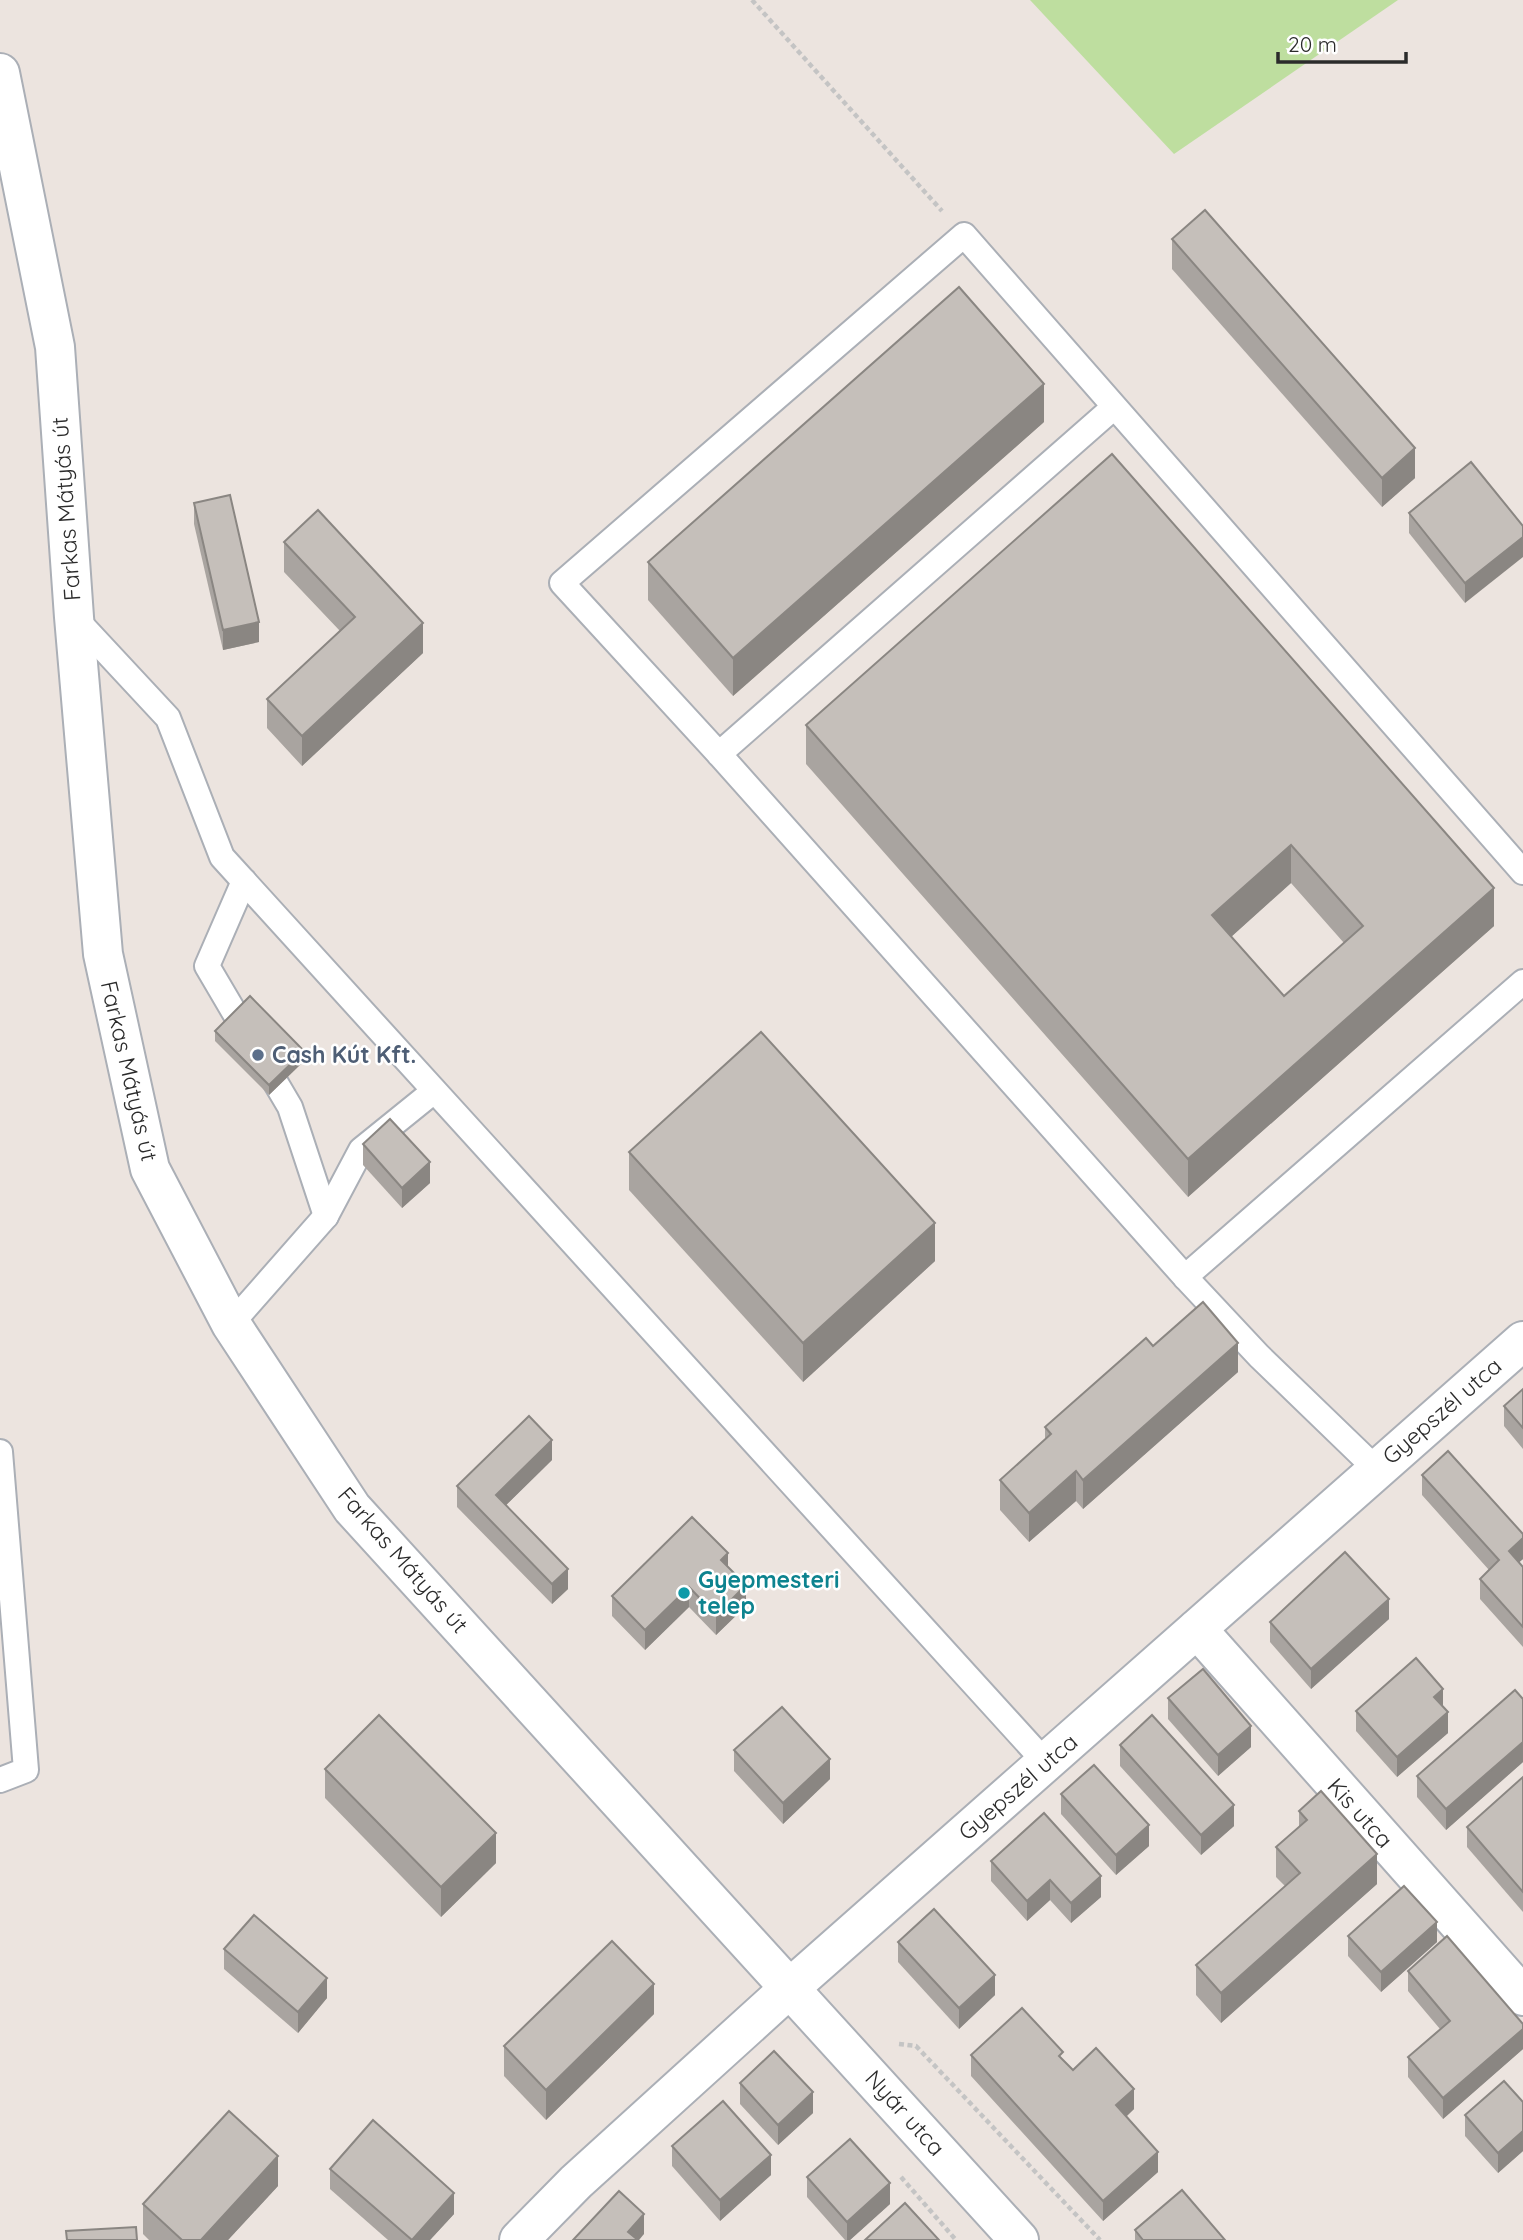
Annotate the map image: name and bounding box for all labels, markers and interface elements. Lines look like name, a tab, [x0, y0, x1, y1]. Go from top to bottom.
scale bar	[1278, 21, 1406, 65]
text: 20 m	[1288, 31, 1337, 57]
street label: Farkas Mátyás út	[45, 416, 86, 602]
street label: Farkas Mátyás út	[95, 978, 164, 1164]
place label: Cash Kút Kft.	[272, 1040, 416, 1069]
marker: Cash Kút Kft.	[250, 1047, 266, 1063]
street label: Gyepszél utca	[1376, 1351, 1507, 1470]
street label: Farkas Mátyás út	[332, 1481, 475, 1639]
place label: Gyepmesteri telep	[698, 1565, 840, 1620]
marker: Gyepmesteri telep	[676, 1585, 692, 1601]
street label: Gyepszél utca	[952, 1727, 1083, 1846]
street label: Kis utca	[1321, 1772, 1399, 1854]
street label: Nyár utca	[859, 2064, 951, 2162]

